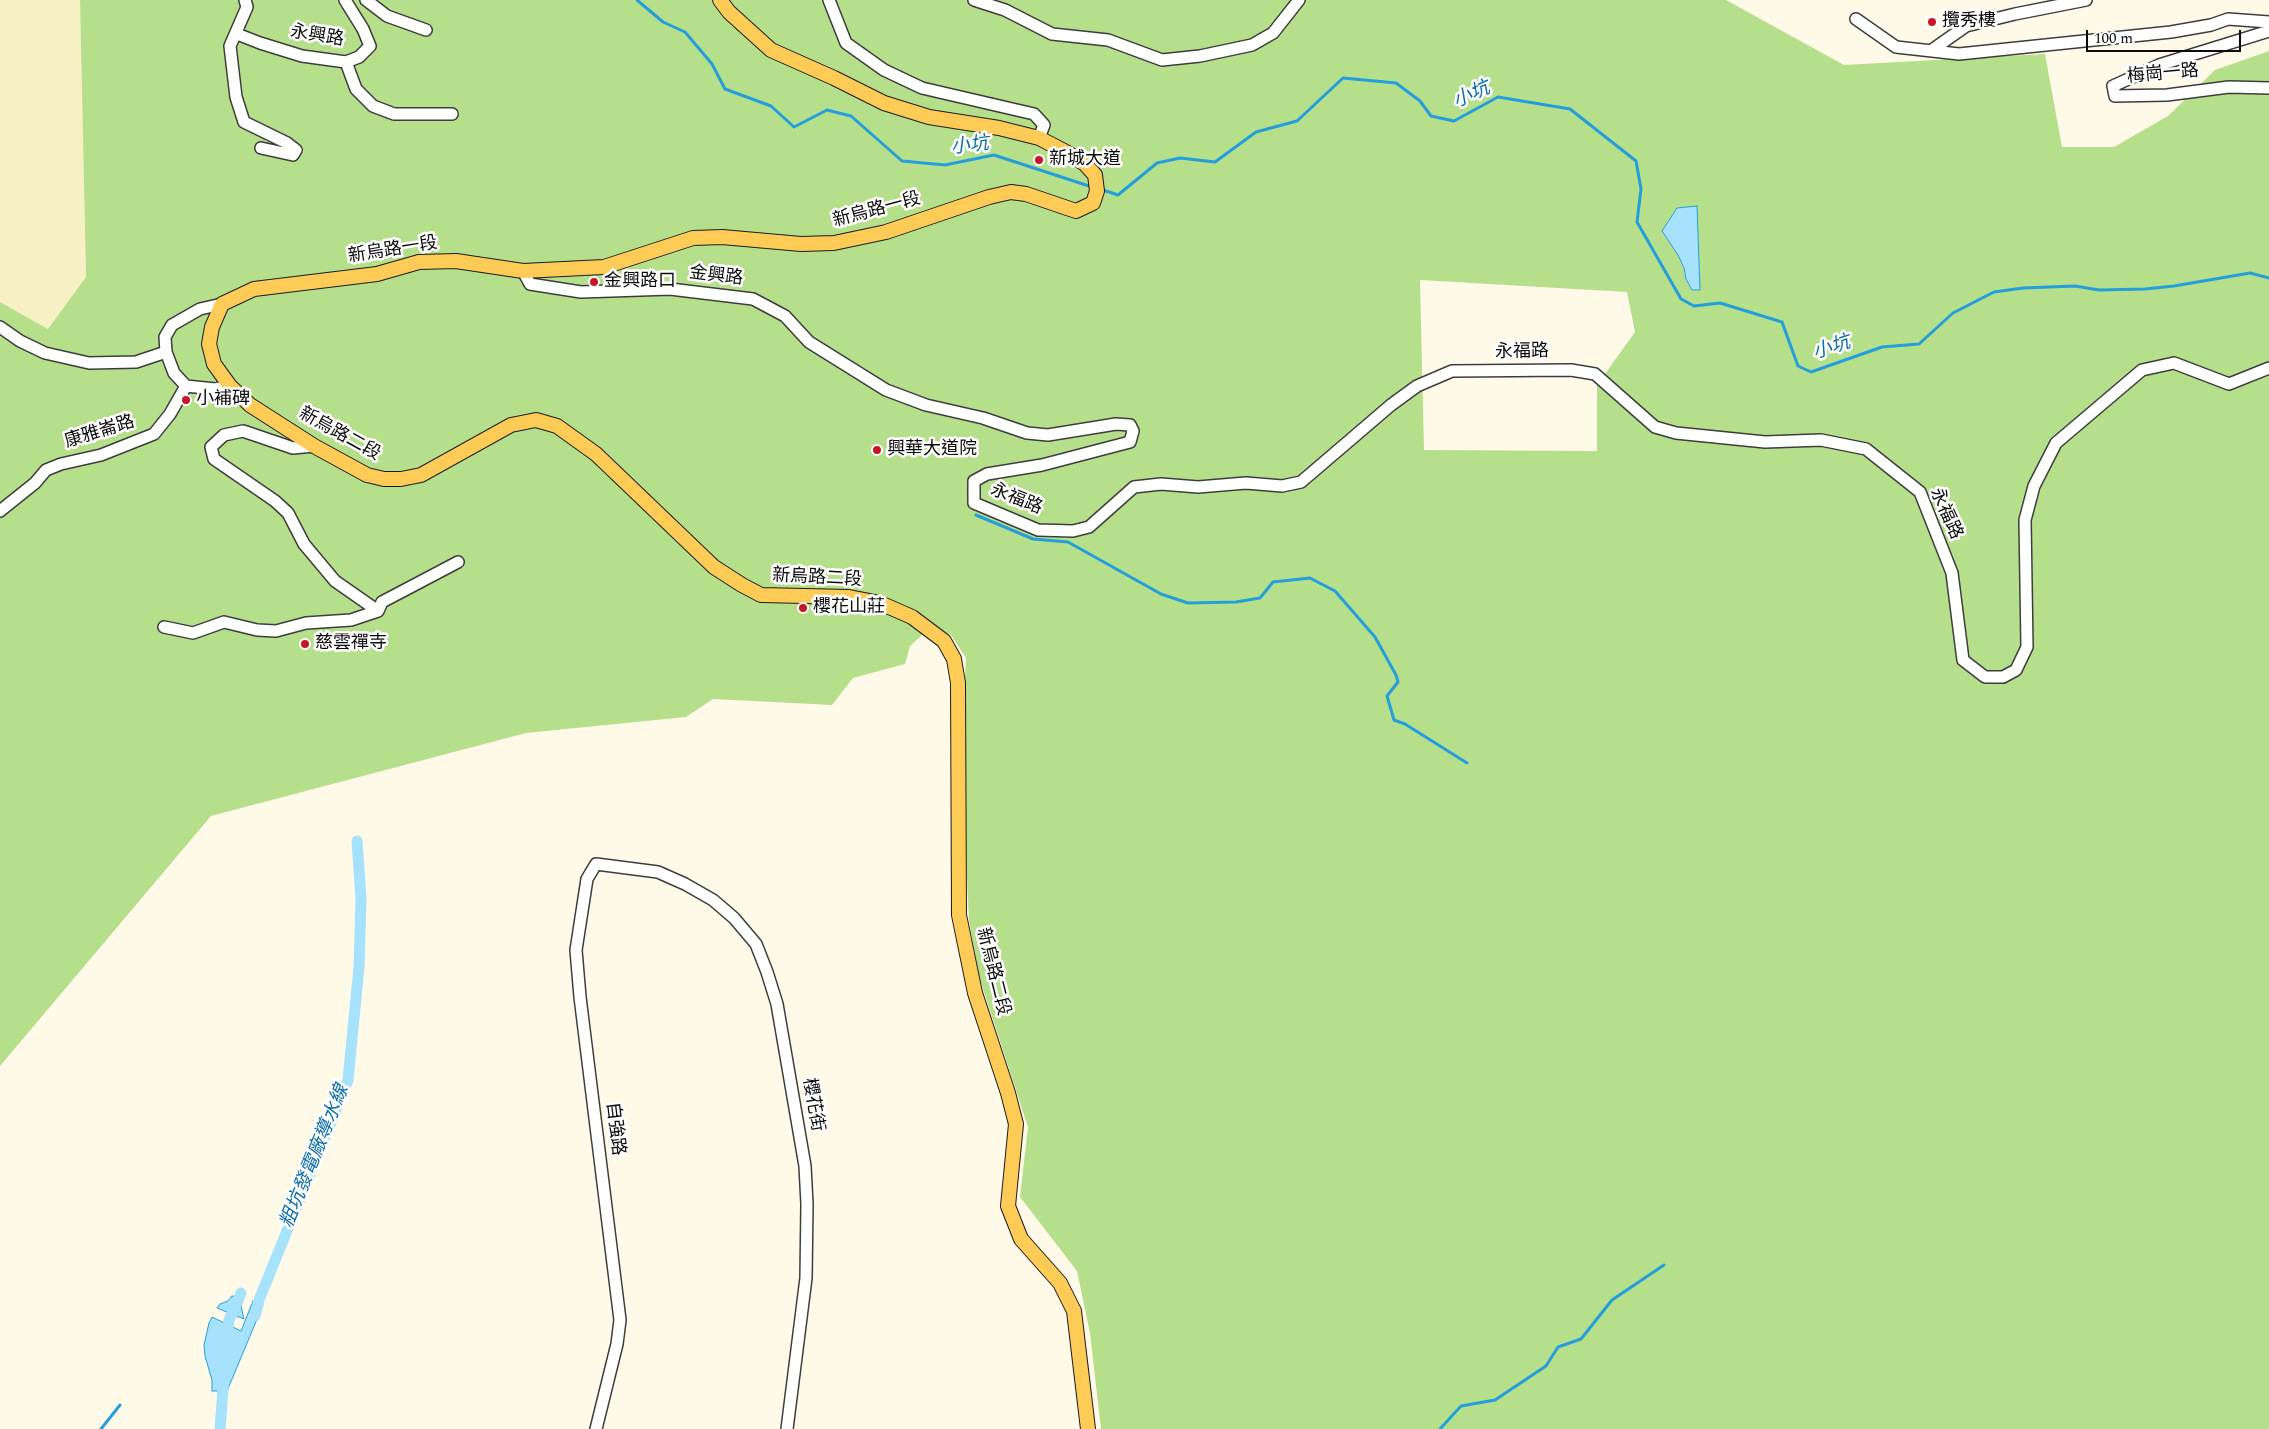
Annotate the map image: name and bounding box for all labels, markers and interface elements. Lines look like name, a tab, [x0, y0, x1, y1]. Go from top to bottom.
place label: 攬秀樓	[1942, 11, 1996, 33]
marker: 攬秀樓	[1926, 16, 1938, 28]
scale bar	[2089, 20, 2244, 52]
street label: 永興路	[289, 22, 345, 52]
text: 100 m	[2094, 27, 2133, 50]
street label: 梅崗一路	[2126, 61, 2200, 89]
water label: 小坑	[1450, 78, 1494, 114]
water label: 小坑	[950, 133, 990, 161]
place label: 新城大道	[1049, 149, 1121, 171]
marker: 新城大道	[1033, 154, 1045, 166]
street label: 新烏路一段	[831, 189, 923, 233]
street label: 新烏路一段	[347, 233, 439, 269]
street label: 金興路	[688, 263, 744, 291]
place label: 金興路口	[604, 271, 676, 293]
marker: 金興路口	[588, 276, 600, 288]
water label: 小坑	[1810, 332, 1854, 366]
street label: 永福路	[1495, 342, 1549, 364]
place label: 小補碑	[196, 389, 250, 411]
marker: 小補碑	[180, 394, 192, 406]
street label: 新烏路二段	[294, 404, 384, 466]
street label: 康雅崙路	[62, 412, 138, 454]
place label: 興華大道院	[887, 439, 977, 461]
marker: 興華大道院	[871, 444, 883, 456]
street label: 永福路	[987, 480, 1045, 520]
street label: 永福路	[1924, 485, 1966, 543]
street label: 新烏路二段	[771, 566, 863, 592]
place label: 櫻花山莊	[813, 597, 885, 619]
marker: 櫻花山莊	[797, 602, 809, 614]
place label: 慈雲禪寺	[315, 633, 387, 655]
marker: 慈雲禪寺	[299, 638, 311, 650]
street label: 新烏路二段	[971, 926, 1013, 1018]
street label: 櫻花街	[797, 1077, 827, 1133]
water label: 粗坑發電廠導水線	[277, 1082, 355, 1232]
street label: 自強路	[600, 1101, 628, 1157]

